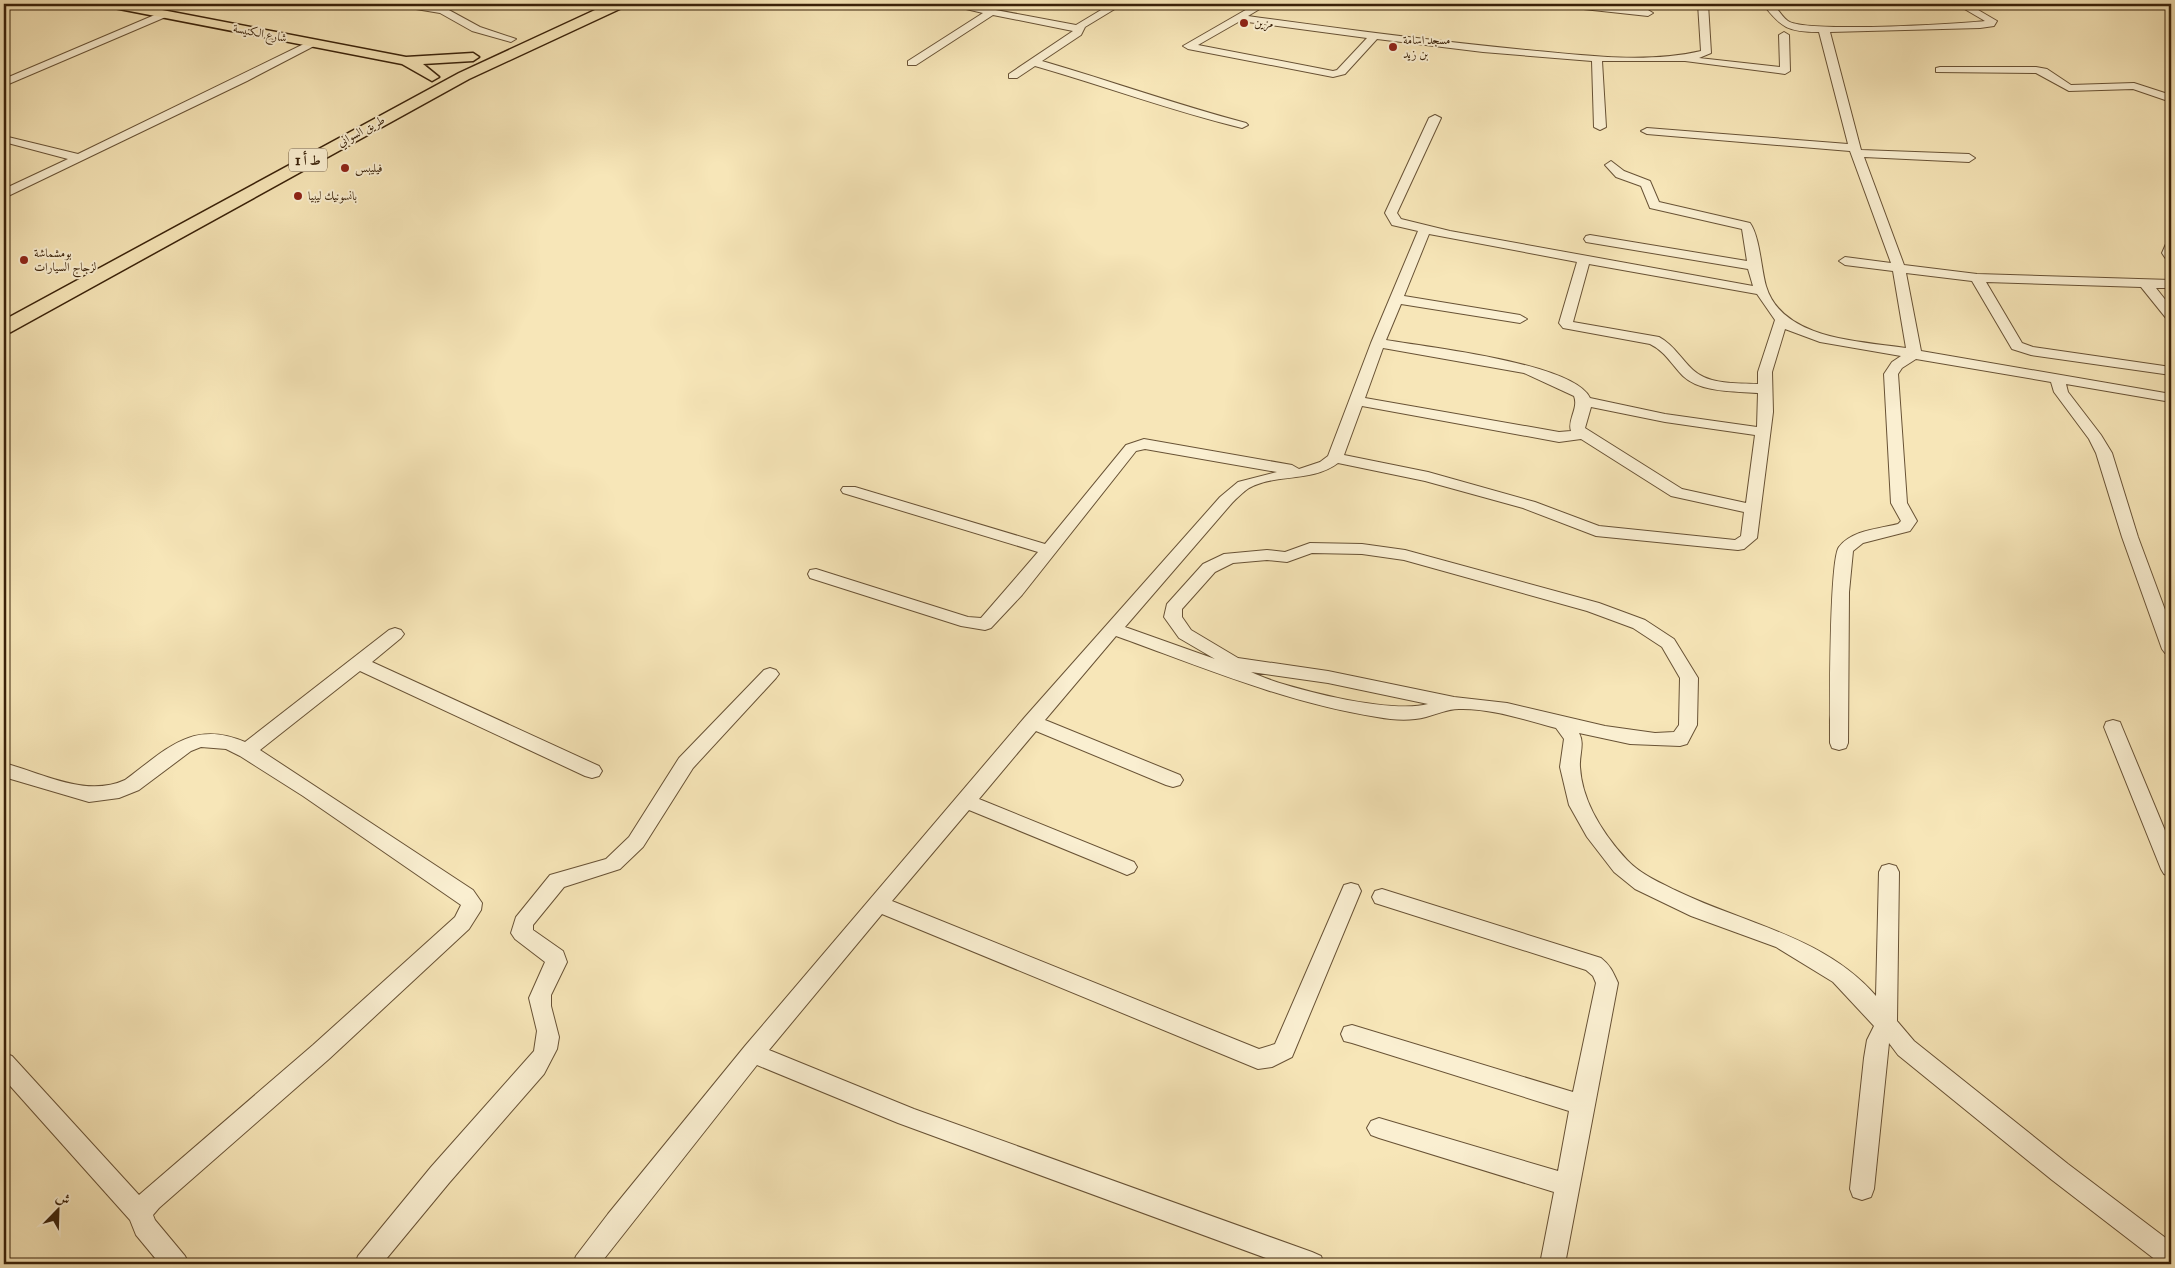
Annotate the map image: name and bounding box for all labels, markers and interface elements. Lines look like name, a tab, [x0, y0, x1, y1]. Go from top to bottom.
place label: مزين	[1254, 16, 1273, 32]
marker: مزين	[1238, 17, 1250, 29]
street label: شارع الكنيسة	[231, 21, 288, 49]
place label: مسجد اسامة بن زيد	[1403, 33, 1451, 61]
marker: مسجد اسامة بن زيد	[1387, 41, 1399, 53]
street label: طريق السواني	[335, 113, 389, 152]
road number: ط أ 1	[289, 148, 327, 172]
place label: فيليبس	[355, 161, 383, 177]
marker: فيليبس	[339, 162, 351, 174]
place label: بانسونيك ليبيا	[308, 189, 357, 204]
marker: بانسونيك ليبيا	[292, 190, 304, 202]
place label: بومشماشة لزجاج السيارات	[34, 246, 96, 278]
marker: بومشماشة لزجاج السيارات	[18, 254, 30, 266]
north arrow	[32, 1186, 82, 1236]
text: ش	[53, 1188, 73, 1209]

